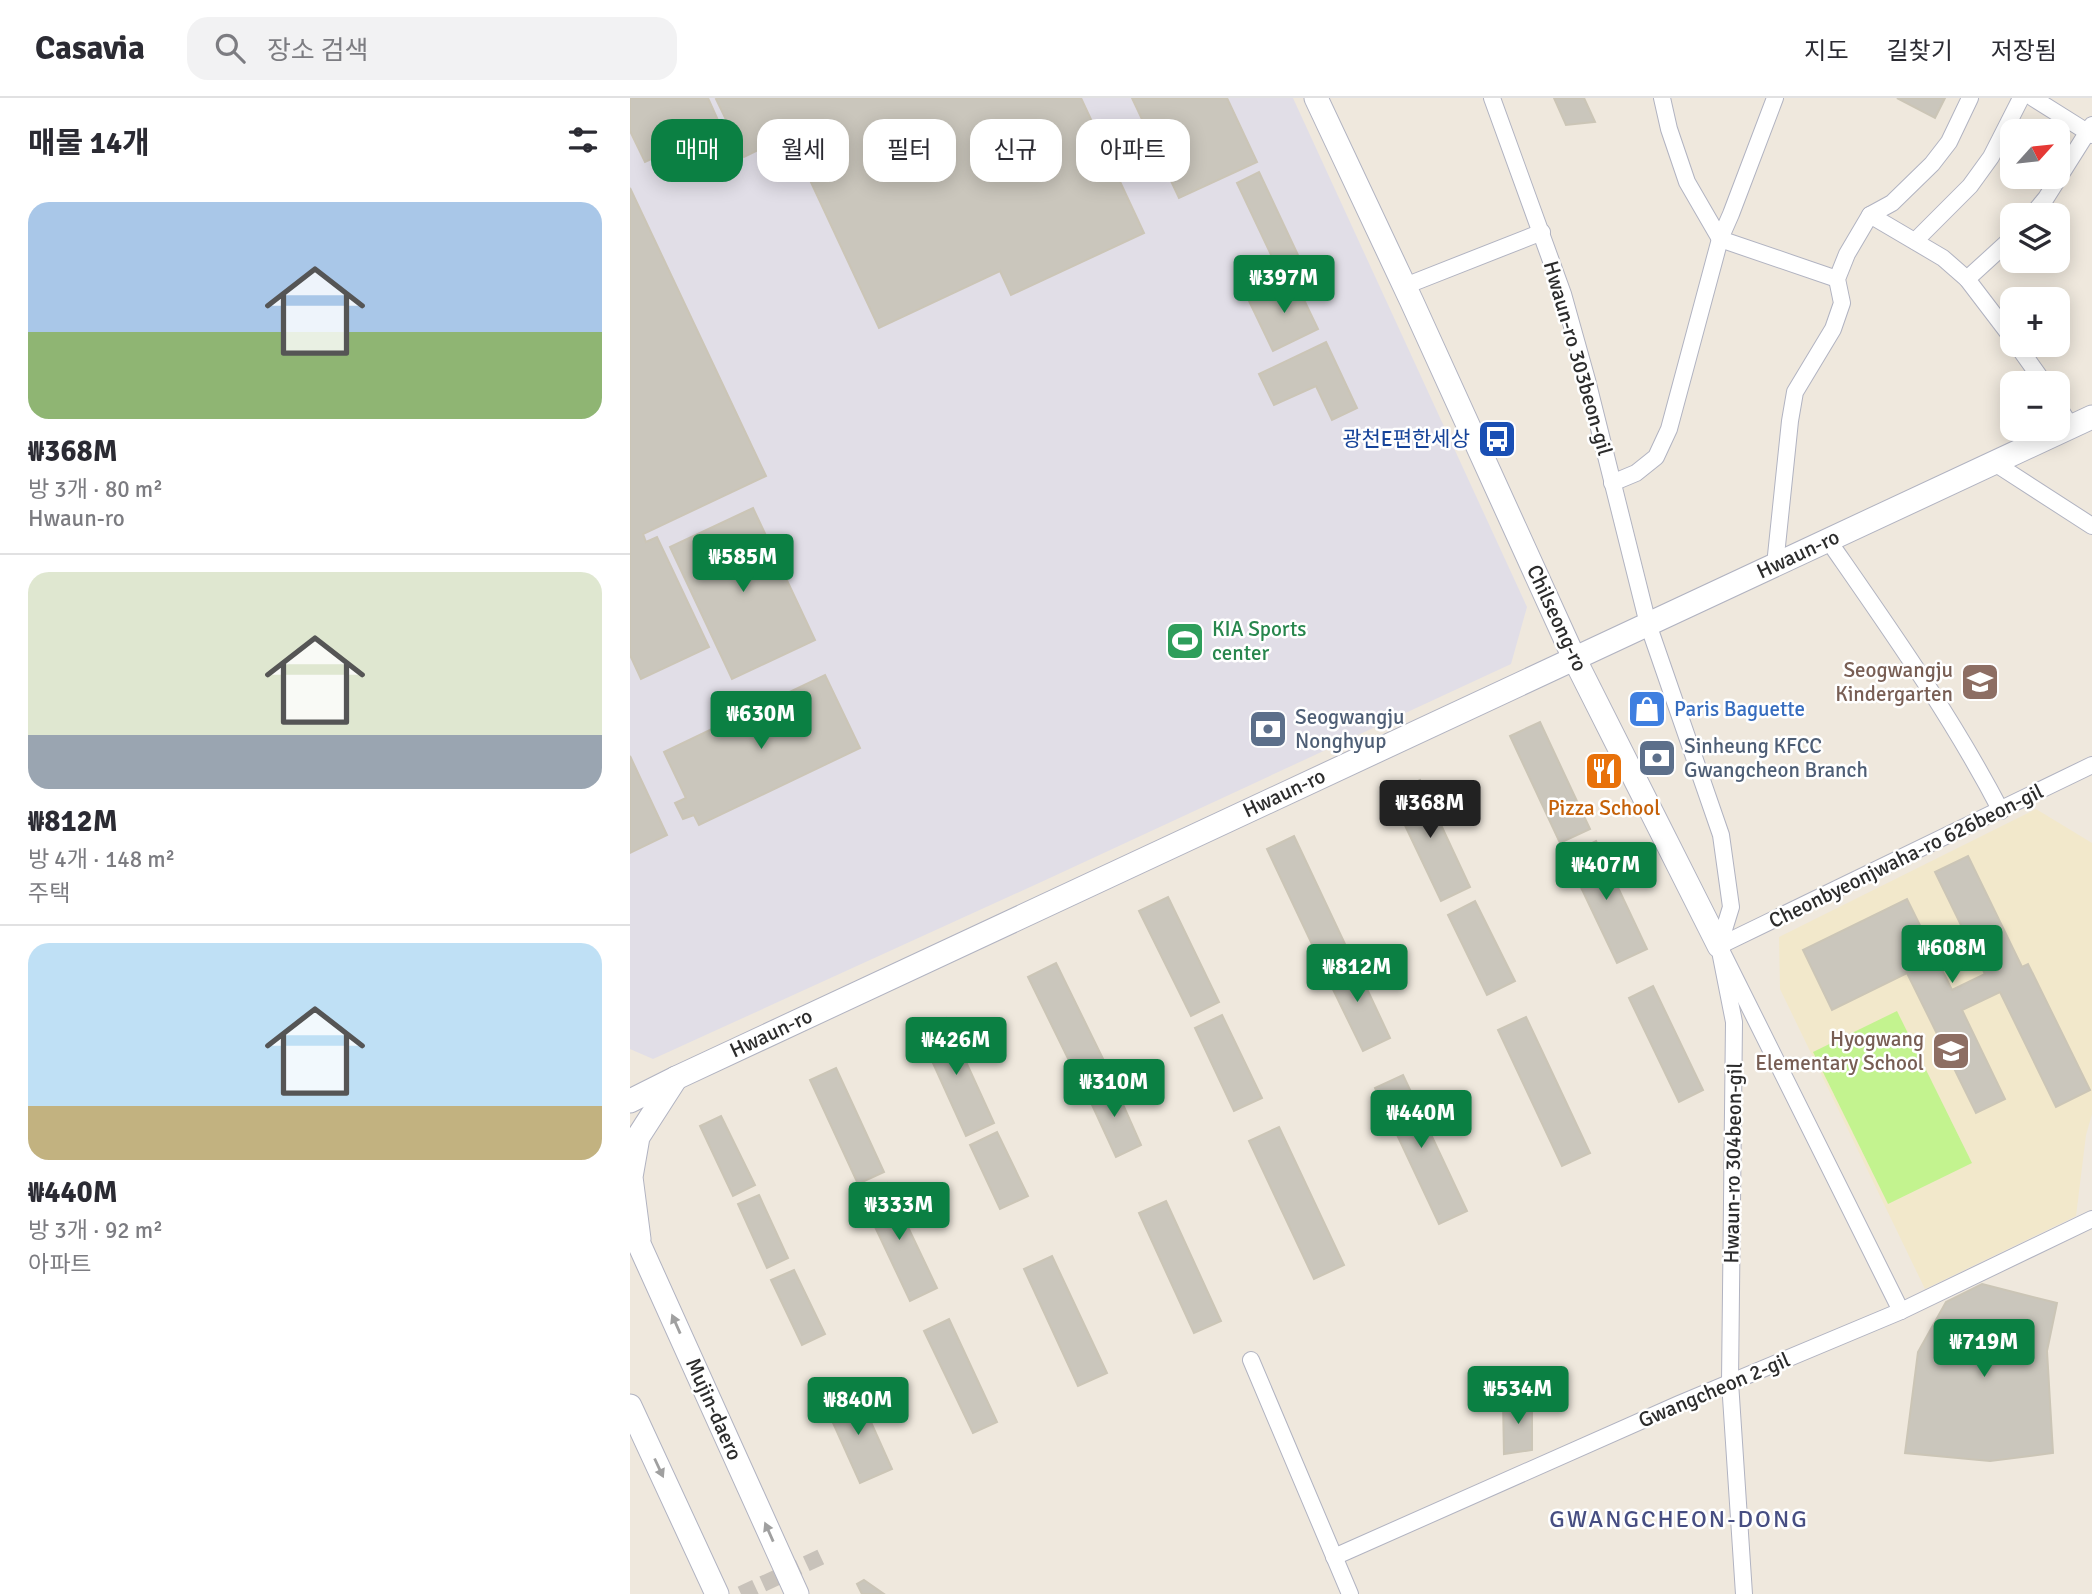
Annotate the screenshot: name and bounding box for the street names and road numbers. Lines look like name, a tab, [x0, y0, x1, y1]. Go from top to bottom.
street label: Hwaun-ro 303beon-gil	[1538, 258, 1618, 458]
street label: Hwaun-ro	[1752, 524, 1844, 584]
street label: Chilseong-ro	[1521, 561, 1593, 675]
street label: Hwaun-ro	[1238, 763, 1330, 823]
street label: Cheonbyeonjwaha-ro 626beon-gil	[1764, 778, 2048, 934]
street label: Hwaun-ro	[725, 1003, 817, 1063]
street label: Hwaun-ro 304beon-gil	[1718, 1062, 1748, 1264]
street label: Gwangcheon 2-gil	[1634, 1346, 1794, 1434]
street label: Mujin-daero	[680, 1354, 748, 1464]

